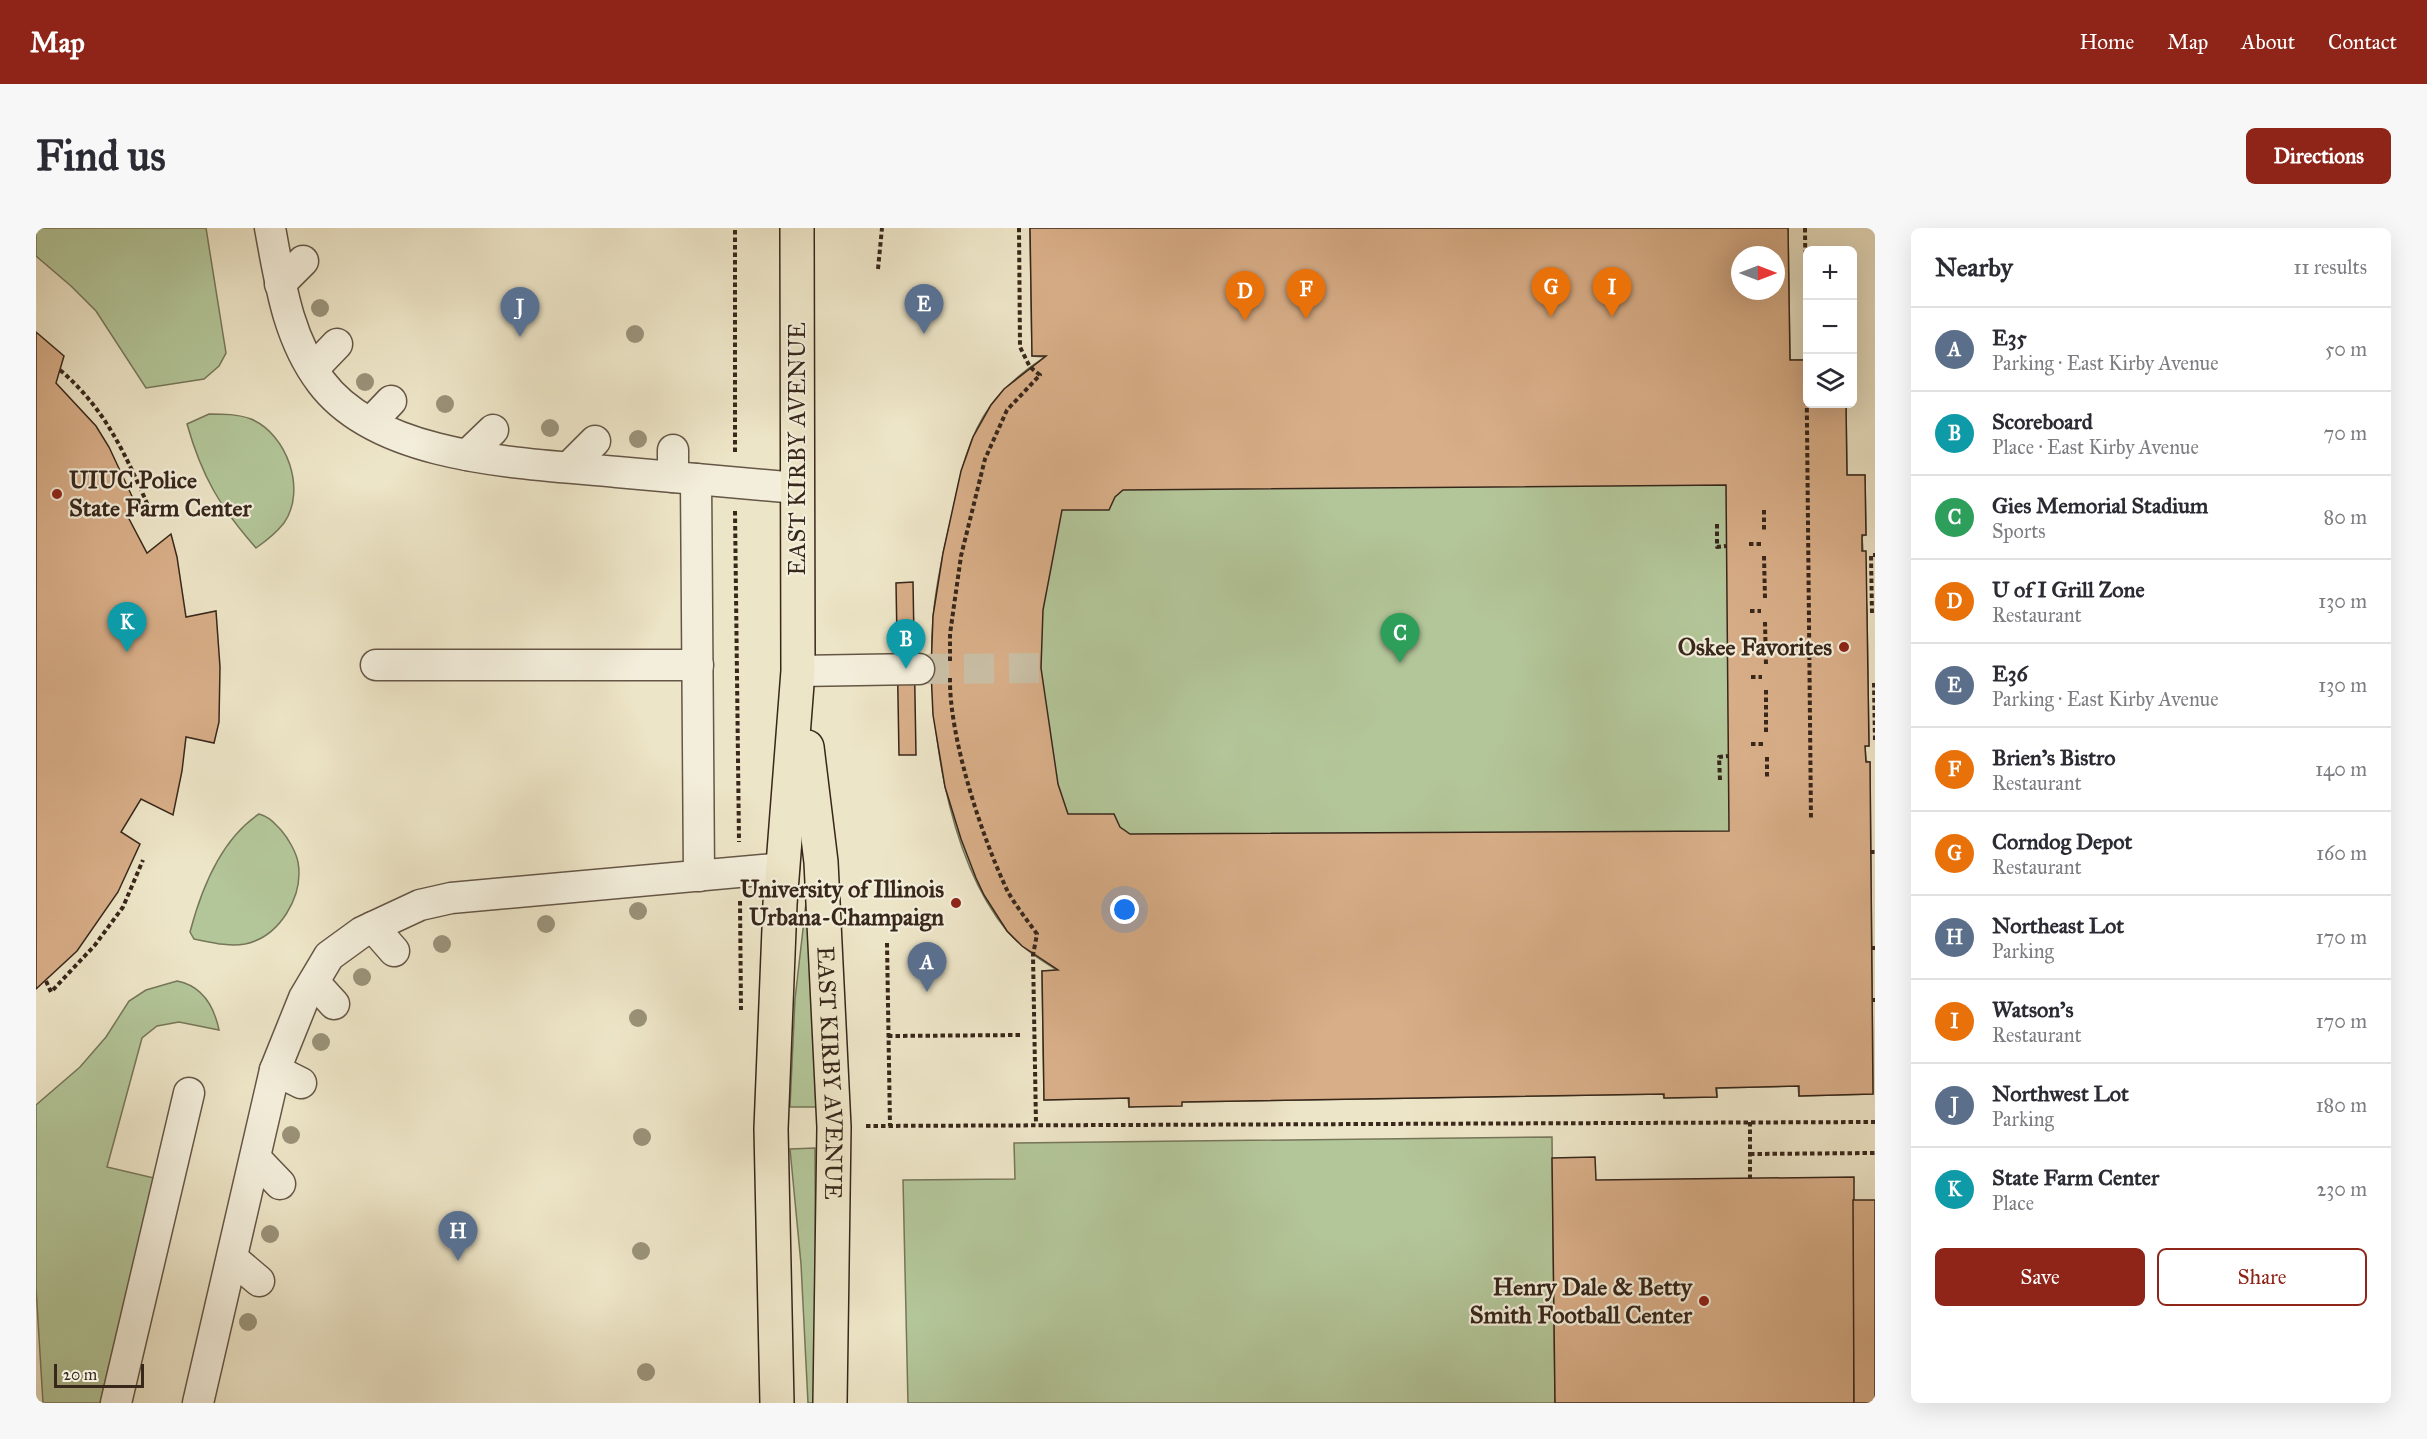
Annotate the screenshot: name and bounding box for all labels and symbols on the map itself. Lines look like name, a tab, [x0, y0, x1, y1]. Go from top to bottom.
north arrow	[1731, 246, 1785, 300]
pin: G	[1532, 268, 1570, 317]
pin: I	[1592, 268, 1632, 317]
pin: F	[1286, 270, 1326, 319]
pin: D	[1226, 272, 1264, 321]
pin: E	[904, 285, 944, 334]
pin: J	[500, 288, 540, 337]
street label: EAST KIRBY AVENUE	[782, 322, 812, 576]
place label: UIUC Police State Farm Center	[69, 465, 252, 523]
marker: UIUC Police State Farm Center	[50, 487, 64, 501]
pin: K	[108, 602, 146, 652]
pin: C	[1380, 614, 1420, 663]
pin: B	[886, 620, 926, 669]
place label: Oskee Favorites	[1678, 632, 1832, 662]
marker: Oskee Favorites	[1837, 640, 1851, 654]
place label: University of Illinois Urbana-Champaign	[740, 874, 944, 932]
your location	[1110, 895, 1139, 924]
marker: University of Illinois Urbana-Champaign	[949, 896, 963, 910]
pin: A	[908, 942, 946, 992]
street label: EAST KIRBY AVENUE	[810, 945, 849, 1200]
pin: H	[438, 1212, 478, 1261]
place label: Henry Dale & Betty Smith Football Center	[1470, 1272, 1694, 1330]
marker: Henry Dale & Betty Smith Football Center	[1697, 1294, 1711, 1308]
scale bar	[54, 1361, 144, 1388]

